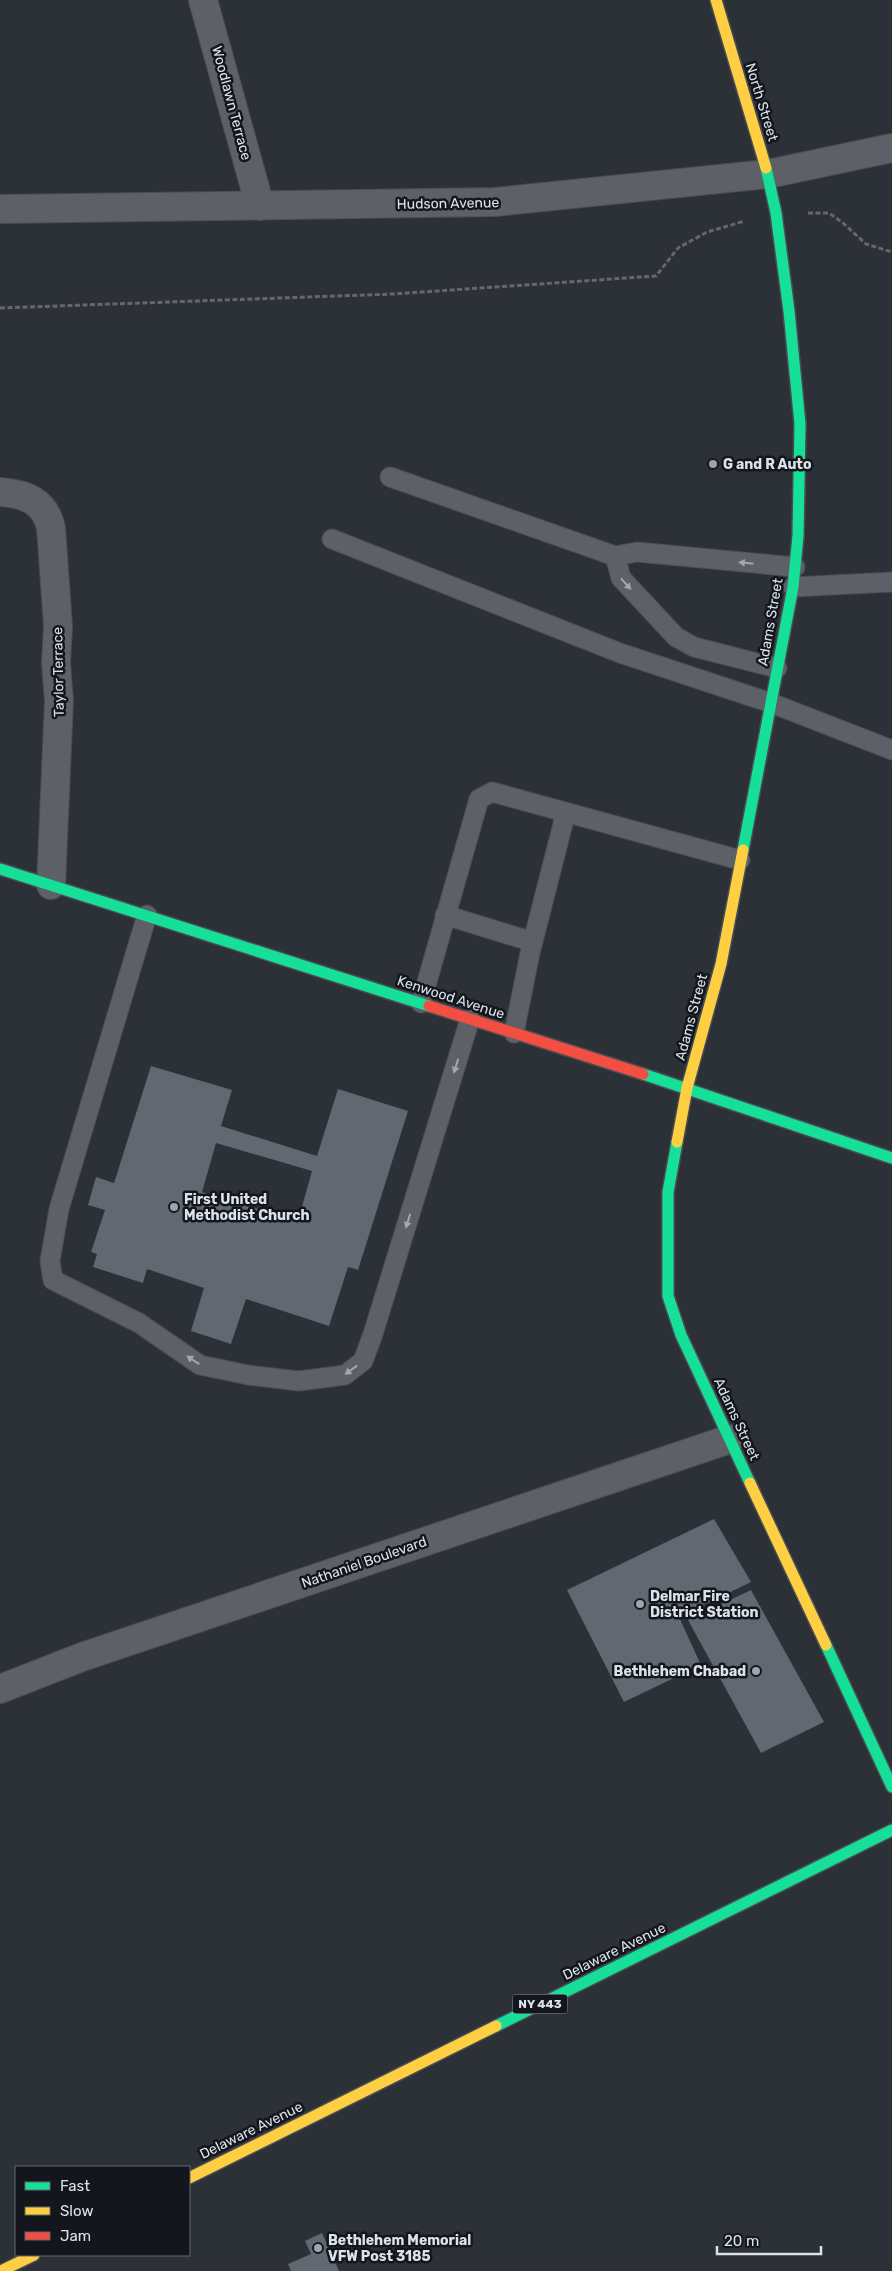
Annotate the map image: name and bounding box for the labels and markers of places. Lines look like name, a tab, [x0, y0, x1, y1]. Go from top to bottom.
place label: G and R Auto	[723, 456, 811, 473]
marker: G and R Auto	[707, 458, 719, 470]
place label: First United Methodist Church	[184, 1191, 310, 1224]
marker: First United Methodist Church	[168, 1201, 180, 1213]
place label: Delmar Fire District Station	[650, 1588, 759, 1621]
marker: Delmar Fire District Station	[634, 1598, 646, 1610]
place label: Bethlehem Chabad	[614, 1663, 746, 1680]
marker: Bethlehem Chabad	[750, 1665, 762, 1677]
place label: Bethlehem Memorial VFW Post 3185	[328, 2232, 471, 2265]
marker: Bethlehem Memorial VFW Post 3185	[312, 2242, 324, 2254]

